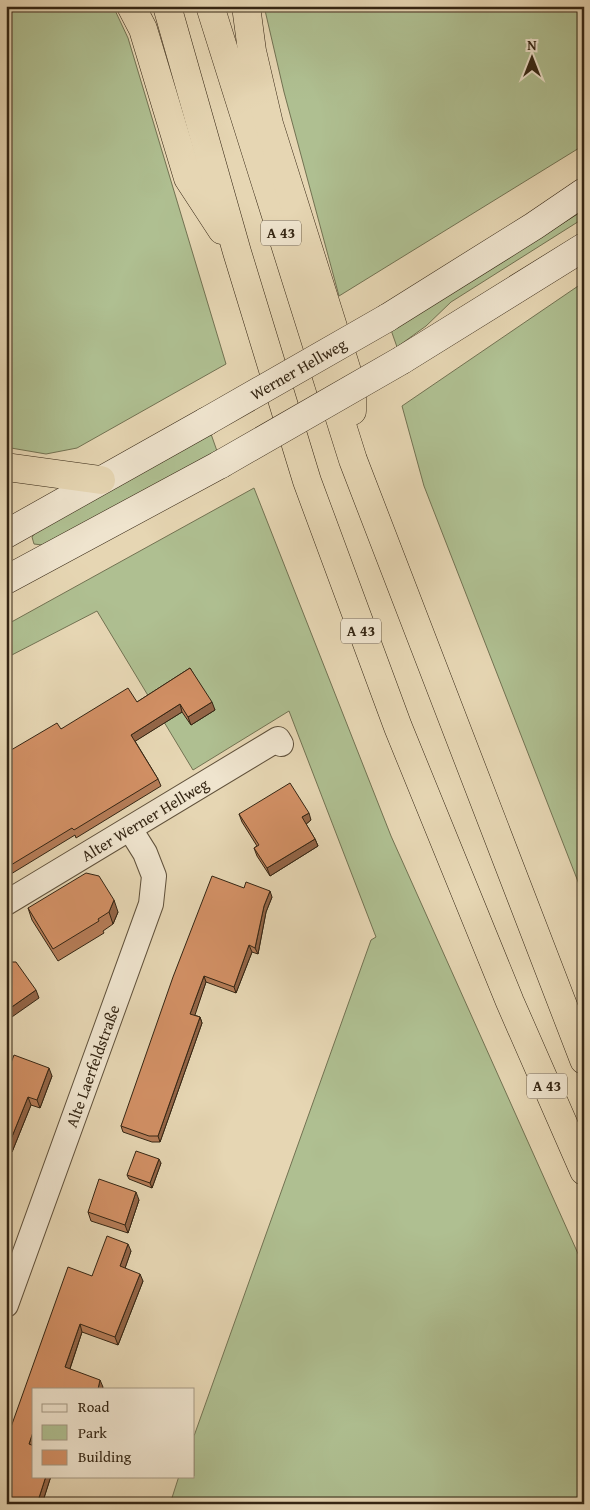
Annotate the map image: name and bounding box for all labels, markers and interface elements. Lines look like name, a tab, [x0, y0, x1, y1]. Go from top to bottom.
north arrow	[508, 32, 558, 82]
text: N	[527, 35, 537, 55]
road number: A 43	[261, 220, 301, 246]
street label: Werner Hellweg	[246, 332, 351, 406]
road number: A 43	[341, 618, 381, 644]
street label: Alter Werner Hellweg	[76, 772, 213, 867]
street label: Alte Laerfeldstraße	[59, 1001, 126, 1131]
road number: A 43	[527, 1074, 567, 1098]
legend	[32, 1388, 195, 1478]
text: Road	[78, 1396, 109, 1417]
text: Park	[78, 1422, 107, 1443]
text: Building	[78, 1446, 132, 1467]

